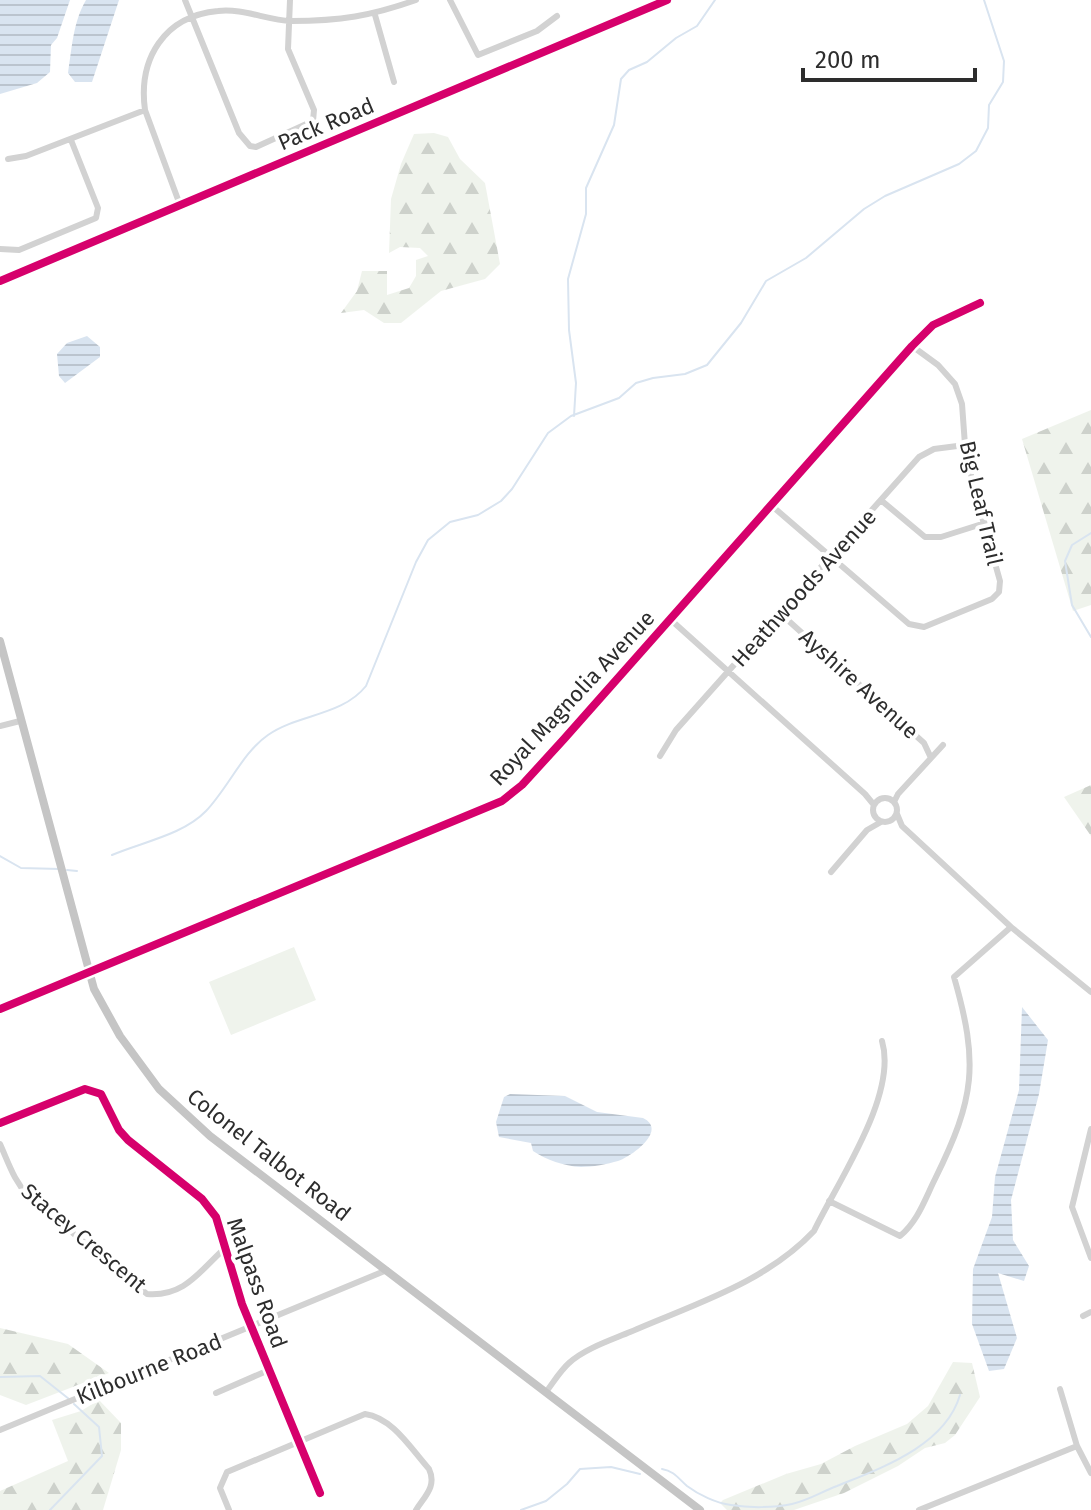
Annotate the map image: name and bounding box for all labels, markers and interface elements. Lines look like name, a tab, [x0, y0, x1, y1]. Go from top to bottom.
scale bar	[803, 32, 975, 82]
text: 200 m	[815, 46, 881, 74]
street label: Pack Road	[274, 92, 378, 156]
street label: Big Leaf Trail	[954, 438, 1008, 568]
street label: Heathwoods Avenue	[726, 503, 882, 673]
street label: Royal Magnolia Avenue	[484, 605, 660, 791]
street label: Ayshire Avenue	[794, 623, 924, 745]
street label: Colonel Talbot Road	[182, 1083, 356, 1227]
street label: Stacey Crescent	[16, 1178, 152, 1298]
street label: Malpass Road	[221, 1214, 293, 1352]
street label: Kilbourne Road	[72, 1328, 226, 1410]

